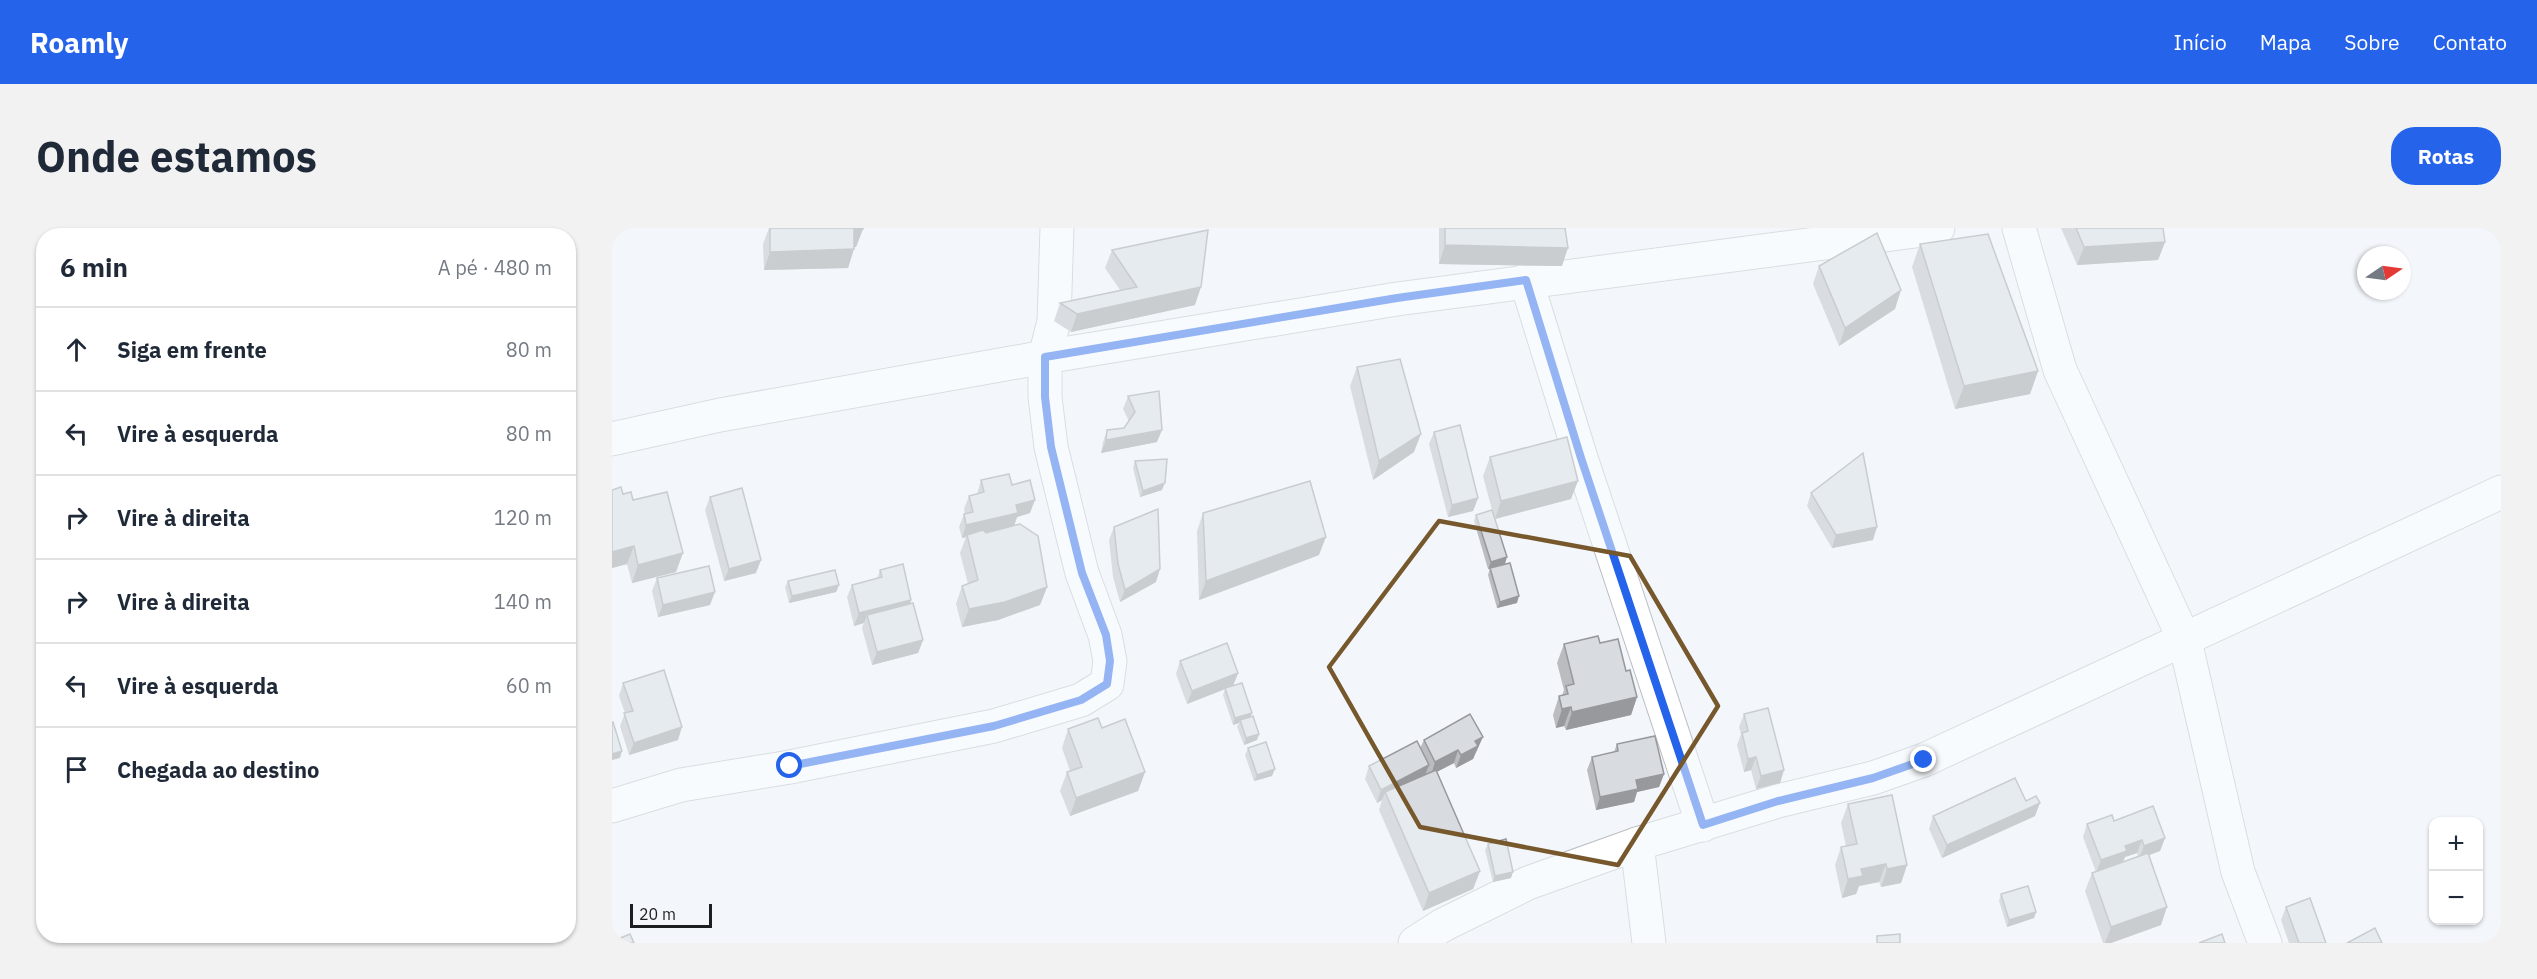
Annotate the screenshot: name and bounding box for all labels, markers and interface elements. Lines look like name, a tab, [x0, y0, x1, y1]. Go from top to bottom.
text: Roamly	[30, 24, 128, 61]
text: Início	[2174, 28, 2227, 56]
text: Mapa	[2260, 28, 2311, 56]
text: Sobre	[2344, 28, 2400, 56]
text: Contato	[2433, 28, 2507, 56]
button: Rotas	[2391, 127, 2501, 185]
text: Onde estamos	[36, 129, 317, 184]
north arrow	[2357, 246, 2411, 300]
text: 6 min	[60, 250, 128, 284]
text: A pé · 480 m	[438, 254, 552, 281]
icon: ahead	[60, 333, 93, 366]
text: Siga em frente	[117, 335, 267, 364]
text: 80 m	[506, 336, 552, 363]
icon: left	[60, 417, 93, 450]
text: Vire à esquerda	[117, 419, 279, 448]
text: 80 m	[506, 420, 552, 447]
icon: right	[60, 501, 93, 534]
text: Vire à direita	[117, 503, 250, 532]
text: 120 m	[494, 504, 552, 531]
icon: right	[60, 585, 93, 618]
text: Vire à direita	[117, 587, 250, 616]
text: 140 m	[494, 588, 552, 615]
icon: left	[60, 669, 93, 702]
text: Vire à esquerda	[117, 671, 279, 700]
text: 60 m	[506, 672, 552, 699]
route end	[1910, 746, 1936, 772]
route start	[776, 752, 802, 778]
icon: arrive	[60, 753, 93, 786]
text: Chegada ao destino	[117, 755, 320, 784]
map controls	[2429, 817, 2483, 925]
button: +	[2429, 817, 2483, 871]
button: −	[2429, 871, 2483, 925]
scale bar	[630, 901, 712, 928]
text: 20 m	[639, 904, 676, 924]

